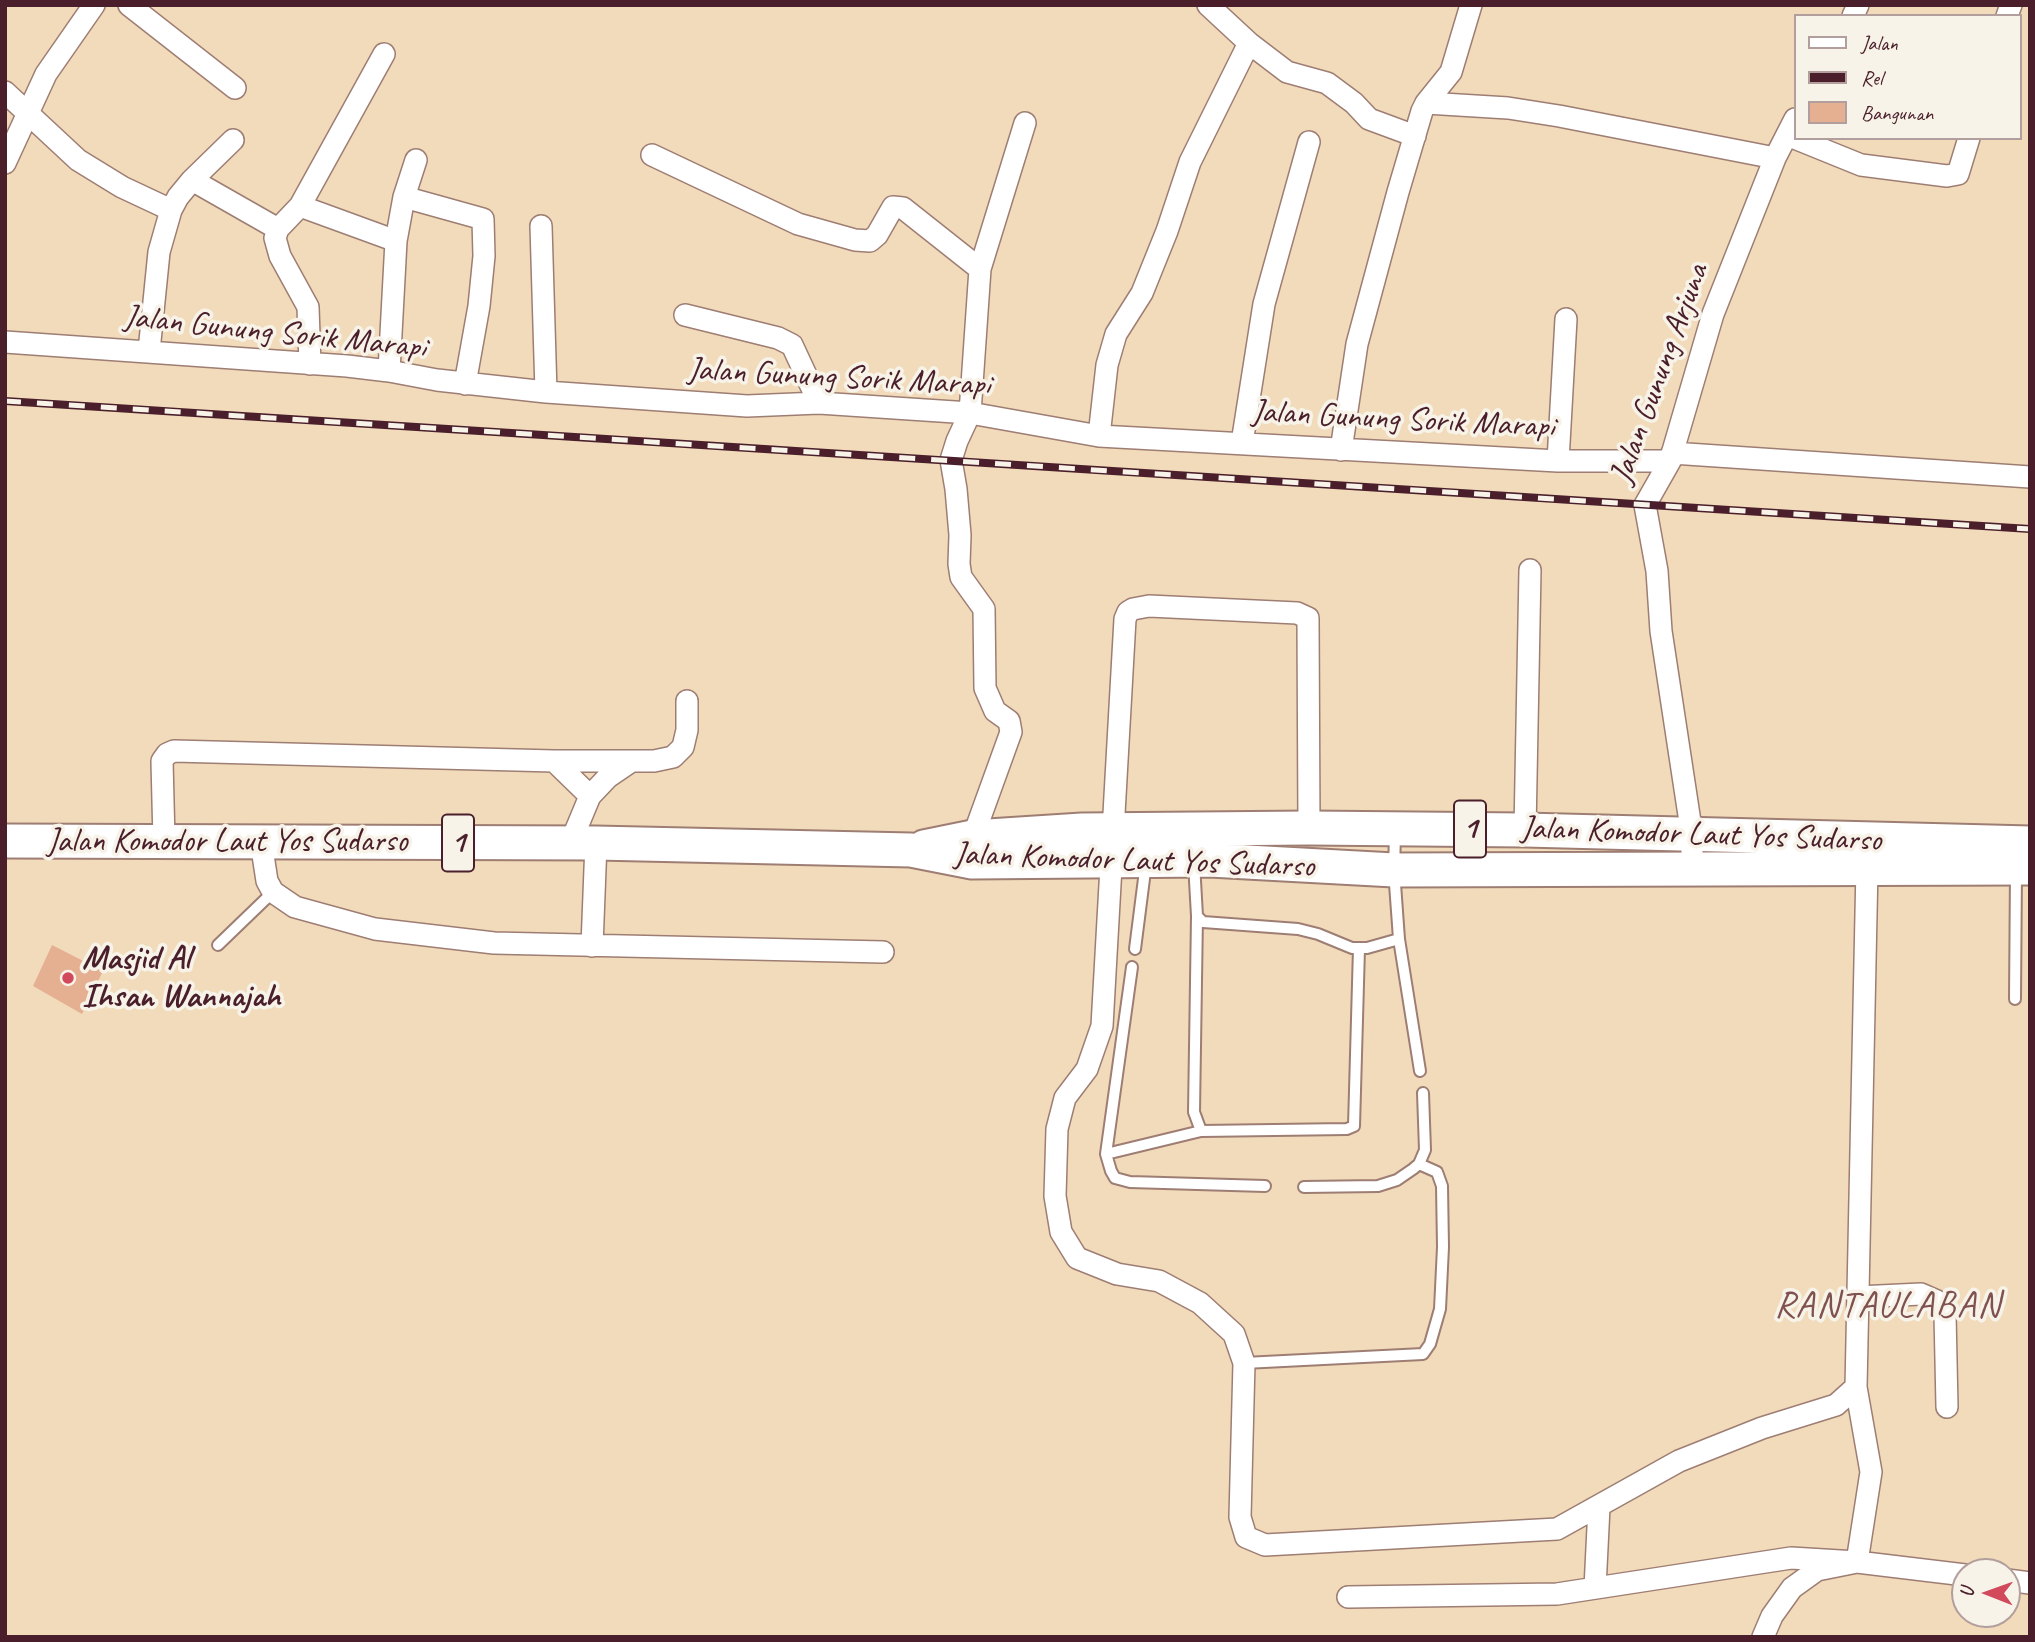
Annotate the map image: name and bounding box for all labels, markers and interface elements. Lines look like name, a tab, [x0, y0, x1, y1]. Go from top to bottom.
legend	[1794, 14, 2021, 140]
text: Jalan	[1861, 30, 1898, 56]
text: Rel	[1861, 65, 1883, 91]
text: Bangunan	[1861, 100, 1933, 126]
street label: Jalan Gunung Arjuna	[1602, 259, 1718, 489]
street label: Jalan Gunung Sorik Marapi	[122, 297, 428, 369]
street label: Jalan Gunung Sorik Marapi	[687, 350, 991, 406]
street label: Jalan Gunung Sorik Marapi	[1251, 392, 1555, 448]
road number: 1	[1454, 800, 1486, 858]
street label: Jalan Komodor Laut Yos Sudarso	[1520, 809, 1882, 861]
road number: 1	[442, 814, 474, 872]
street label: Jalan Komodor Laut Yos Sudarso	[47, 822, 407, 862]
street label: Jalan Komodor Laut Yos Sudarso	[953, 835, 1315, 887]
place label: Masjid Al Ihsan Wannajah	[82, 939, 280, 1017]
marker: Masjid Al Ihsan Wannajah	[60, 970, 76, 986]
district label: RANTAULABAN	[1778, 1284, 1998, 1328]
north arrow	[1951, 1558, 2021, 1628]
text: U	[1955, 1588, 1979, 1597]

